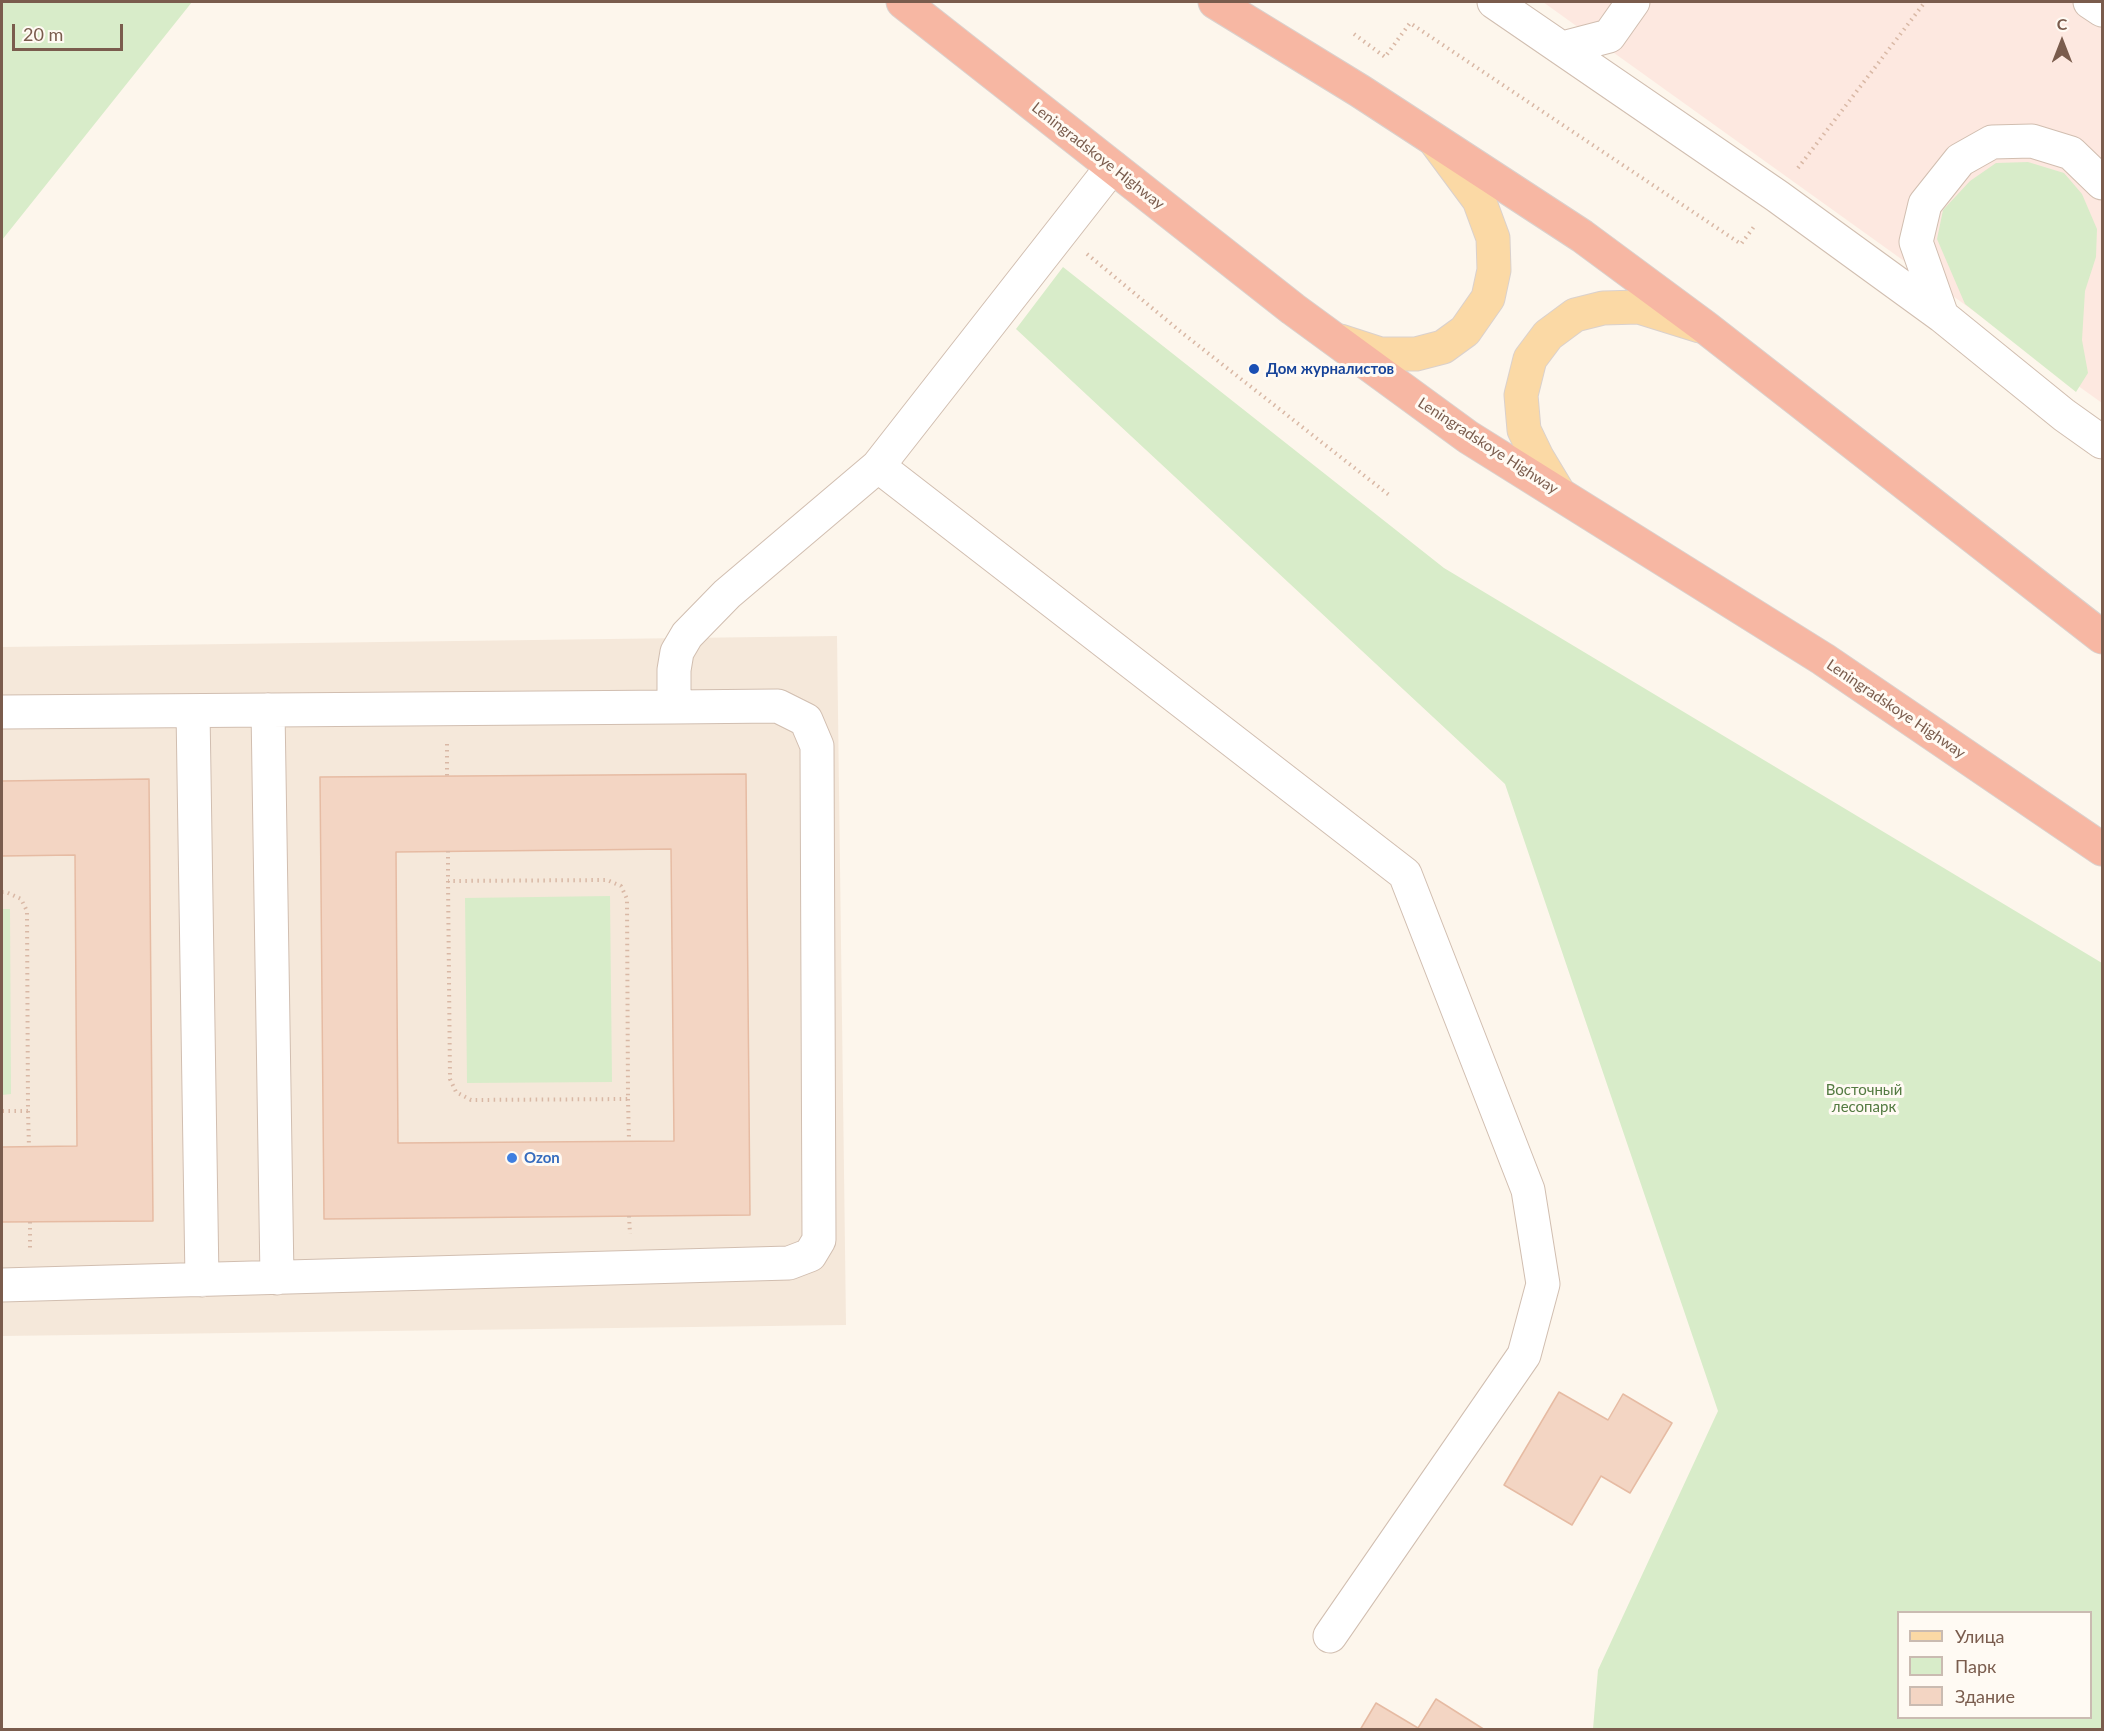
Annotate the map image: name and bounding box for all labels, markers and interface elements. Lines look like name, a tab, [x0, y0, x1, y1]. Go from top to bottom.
scale bar	[15, 12, 126, 50]
north arrow	[2032, 12, 2092, 72]
text: С	[2057, 14, 2067, 33]
text: 20 m	[23, 23, 63, 45]
street label: Leningradskoye Highway	[1028, 99, 1168, 213]
place label: Дом журналистов	[1266, 360, 1394, 378]
marker: Дом журналистов	[1247, 362, 1261, 376]
street label: Leningradskoye Highway	[1415, 394, 1561, 498]
street label: Leningradskoye Highway	[1823, 656, 1969, 762]
park label: Восточный лесопарк	[1826, 1081, 1902, 1116]
place label: Ozon	[524, 1149, 560, 1167]
marker: Ozon	[505, 1151, 519, 1165]
legend	[1897, 1611, 2092, 1719]
text: Улица	[1955, 1625, 2005, 1647]
text: Парк	[1955, 1655, 1996, 1677]
text: Здание	[1955, 1685, 2015, 1707]

